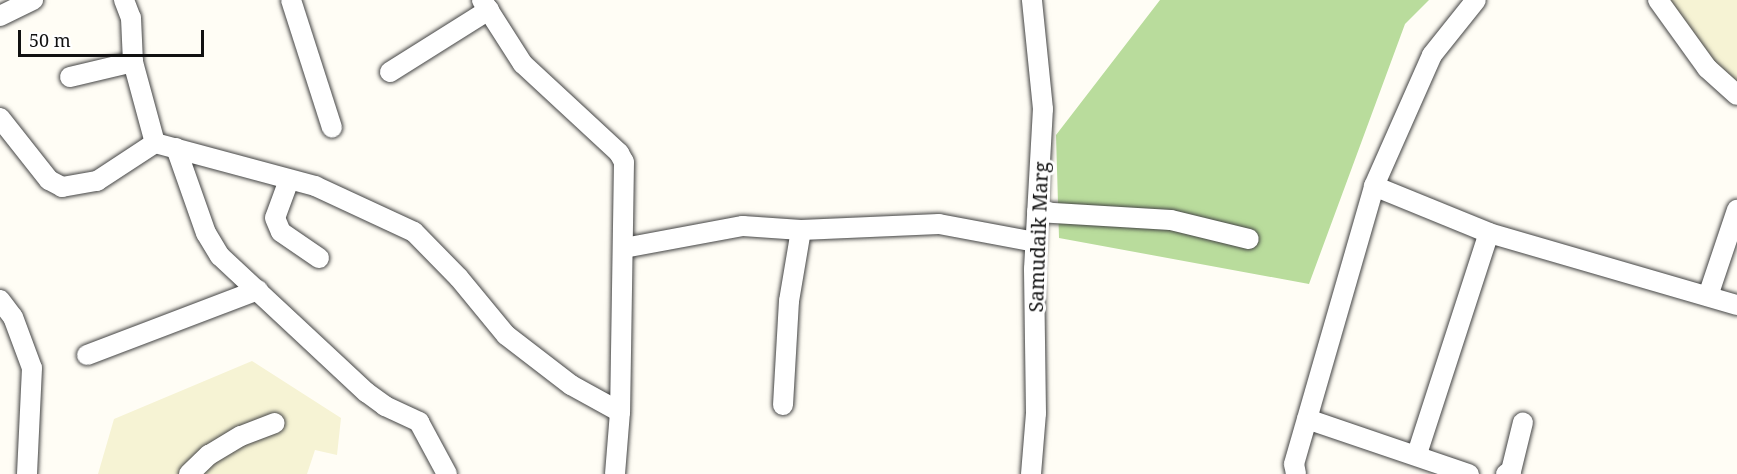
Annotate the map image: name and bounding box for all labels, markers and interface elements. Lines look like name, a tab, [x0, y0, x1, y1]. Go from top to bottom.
scale bar	[21, 18, 207, 56]
text: 50 m	[29, 28, 71, 52]
street label: Samudaik Marg	[1023, 161, 1053, 313]

